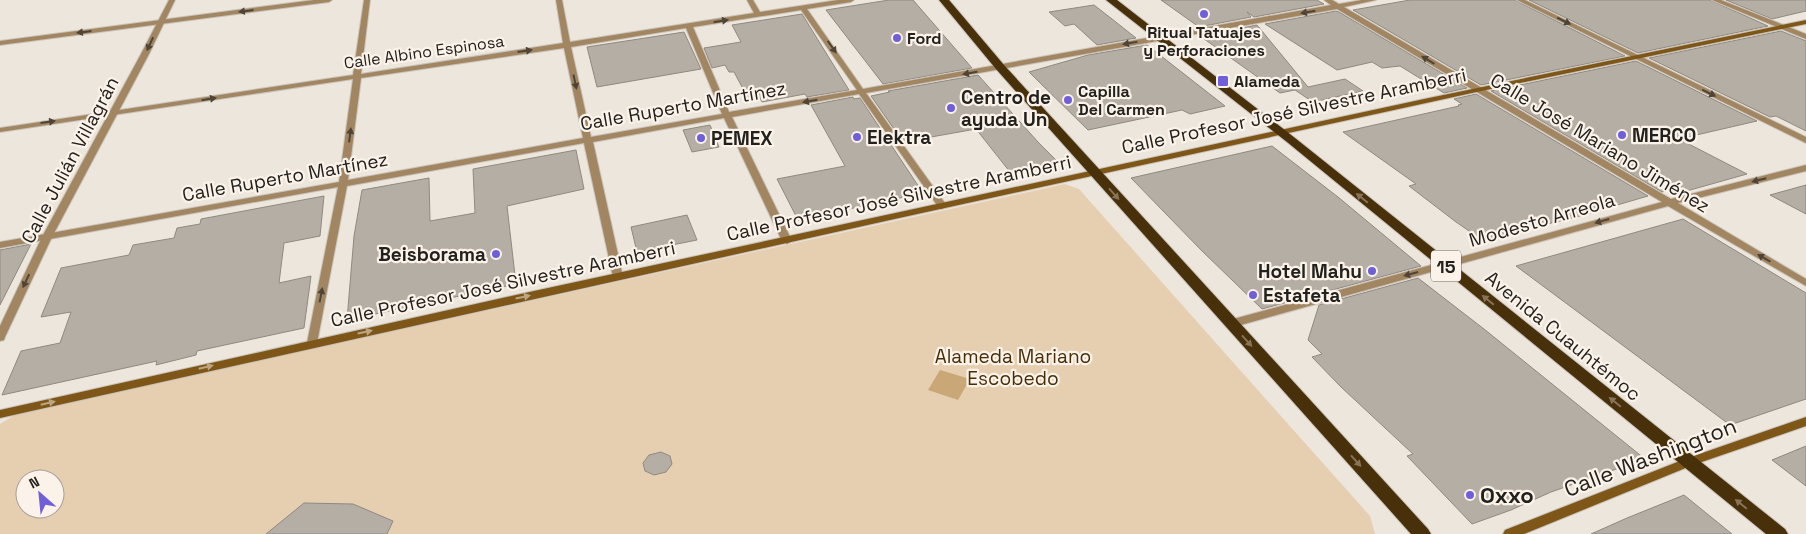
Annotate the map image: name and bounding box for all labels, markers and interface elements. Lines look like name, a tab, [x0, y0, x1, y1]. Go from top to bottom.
one-way arrow	[237, 7, 253, 15]
marker: Ritual Tatuajes y Perforaciones	[1198, 8, 1210, 20]
one-way arrow	[1300, 8, 1315, 16]
one-way arrow	[713, 17, 729, 25]
one-way arrow	[1556, 17, 1571, 25]
place label: Ritual Tatuajes y Perforaciones	[1143, 22, 1265, 61]
one-way arrow	[76, 28, 92, 36]
place label: Ford	[907, 28, 942, 49]
street label: Calle Albino Espinosa	[342, 30, 506, 74]
marker: Ford	[891, 32, 903, 44]
one-way arrow	[146, 37, 154, 51]
one-way arrow	[827, 40, 837, 54]
one-way arrow	[1122, 40, 1138, 48]
one-way arrow	[518, 47, 534, 55]
one-way arrow	[1422, 56, 1435, 65]
street label: Calle Profesor José Silvestre Aramberri	[1119, 62, 1469, 160]
street label: Calle José Mariano Jiménez	[1486, 67, 1714, 219]
one-way arrow	[962, 69, 978, 77]
place label: Alameda	[1234, 71, 1300, 92]
street label: Calle Julián Villagrán	[15, 72, 125, 248]
marker: Alameda	[1216, 74, 1230, 88]
one-way arrow	[571, 75, 579, 90]
street label: Calle Ruperto Martínez	[578, 76, 788, 136]
place label: Capilla Del Carmen	[1078, 81, 1165, 120]
place label: Centro de ayuda Un	[961, 85, 1051, 132]
one-way arrow	[1702, 89, 1717, 97]
one-way arrow	[201, 94, 217, 102]
marker: Capilla Del Carmen	[1062, 94, 1074, 106]
one-way arrow	[802, 97, 818, 105]
marker: Centro de ayuda Un	[945, 102, 957, 114]
one-way arrow	[41, 118, 57, 126]
place label: MERCO	[1632, 123, 1696, 148]
place label: Elektra	[867, 125, 931, 150]
place label: PEMEX	[711, 126, 773, 151]
one-way arrow	[346, 127, 354, 143]
marker: MERCO	[1616, 129, 1628, 141]
marker: Elektra	[851, 131, 863, 143]
marker: PEMEX	[695, 132, 707, 144]
street label: Calle Ruperto Martínez	[180, 147, 390, 207]
street label: Calle Profesor José Silvestre Aramberri	[724, 149, 1074, 247]
one-way arrow	[1751, 176, 1766, 184]
street label: Modesto Arreola	[1466, 187, 1618, 253]
one-way arrow	[1109, 188, 1120, 201]
one-way arrow	[1355, 192, 1368, 203]
one-way arrow	[1594, 218, 1609, 226]
street label: Calle Profesor José Silvestre Aramberri	[328, 235, 678, 333]
place label: Beisborama	[378, 242, 486, 267]
marker: Beisborama	[490, 248, 502, 260]
road number: 15	[1431, 250, 1461, 282]
one-way arrow	[1757, 254, 1770, 263]
place label: Hotel Mahu	[1258, 259, 1362, 284]
marker: Hotel Mahu	[1366, 265, 1378, 277]
street label: Avenida Cuauhtémoc	[1480, 265, 1646, 407]
one-way arrow	[1404, 270, 1419, 278]
one-way arrow	[22, 274, 30, 288]
place label: Estafeta	[1263, 283, 1341, 308]
one-way arrow	[318, 287, 326, 303]
marker: Estafeta	[1247, 289, 1259, 301]
one-way arrow	[516, 293, 531, 301]
one-way arrow	[1482, 294, 1495, 305]
one-way arrow	[357, 328, 372, 336]
one-way arrow	[1241, 335, 1252, 348]
park label: Alameda Mariano Escobedo	[935, 344, 1091, 391]
one-way arrow	[198, 363, 214, 371]
one-way arrow	[1608, 396, 1621, 407]
one-way arrow	[40, 399, 55, 407]
street label: Calle Washington	[1560, 411, 1740, 503]
one-way arrow	[1350, 455, 1362, 467]
north arrow	[15, 469, 65, 519]
text: N	[26, 472, 42, 493]
place label: Oxxo	[1480, 481, 1534, 509]
marker: Oxxo	[1464, 489, 1476, 501]
one-way arrow	[1735, 498, 1748, 509]

